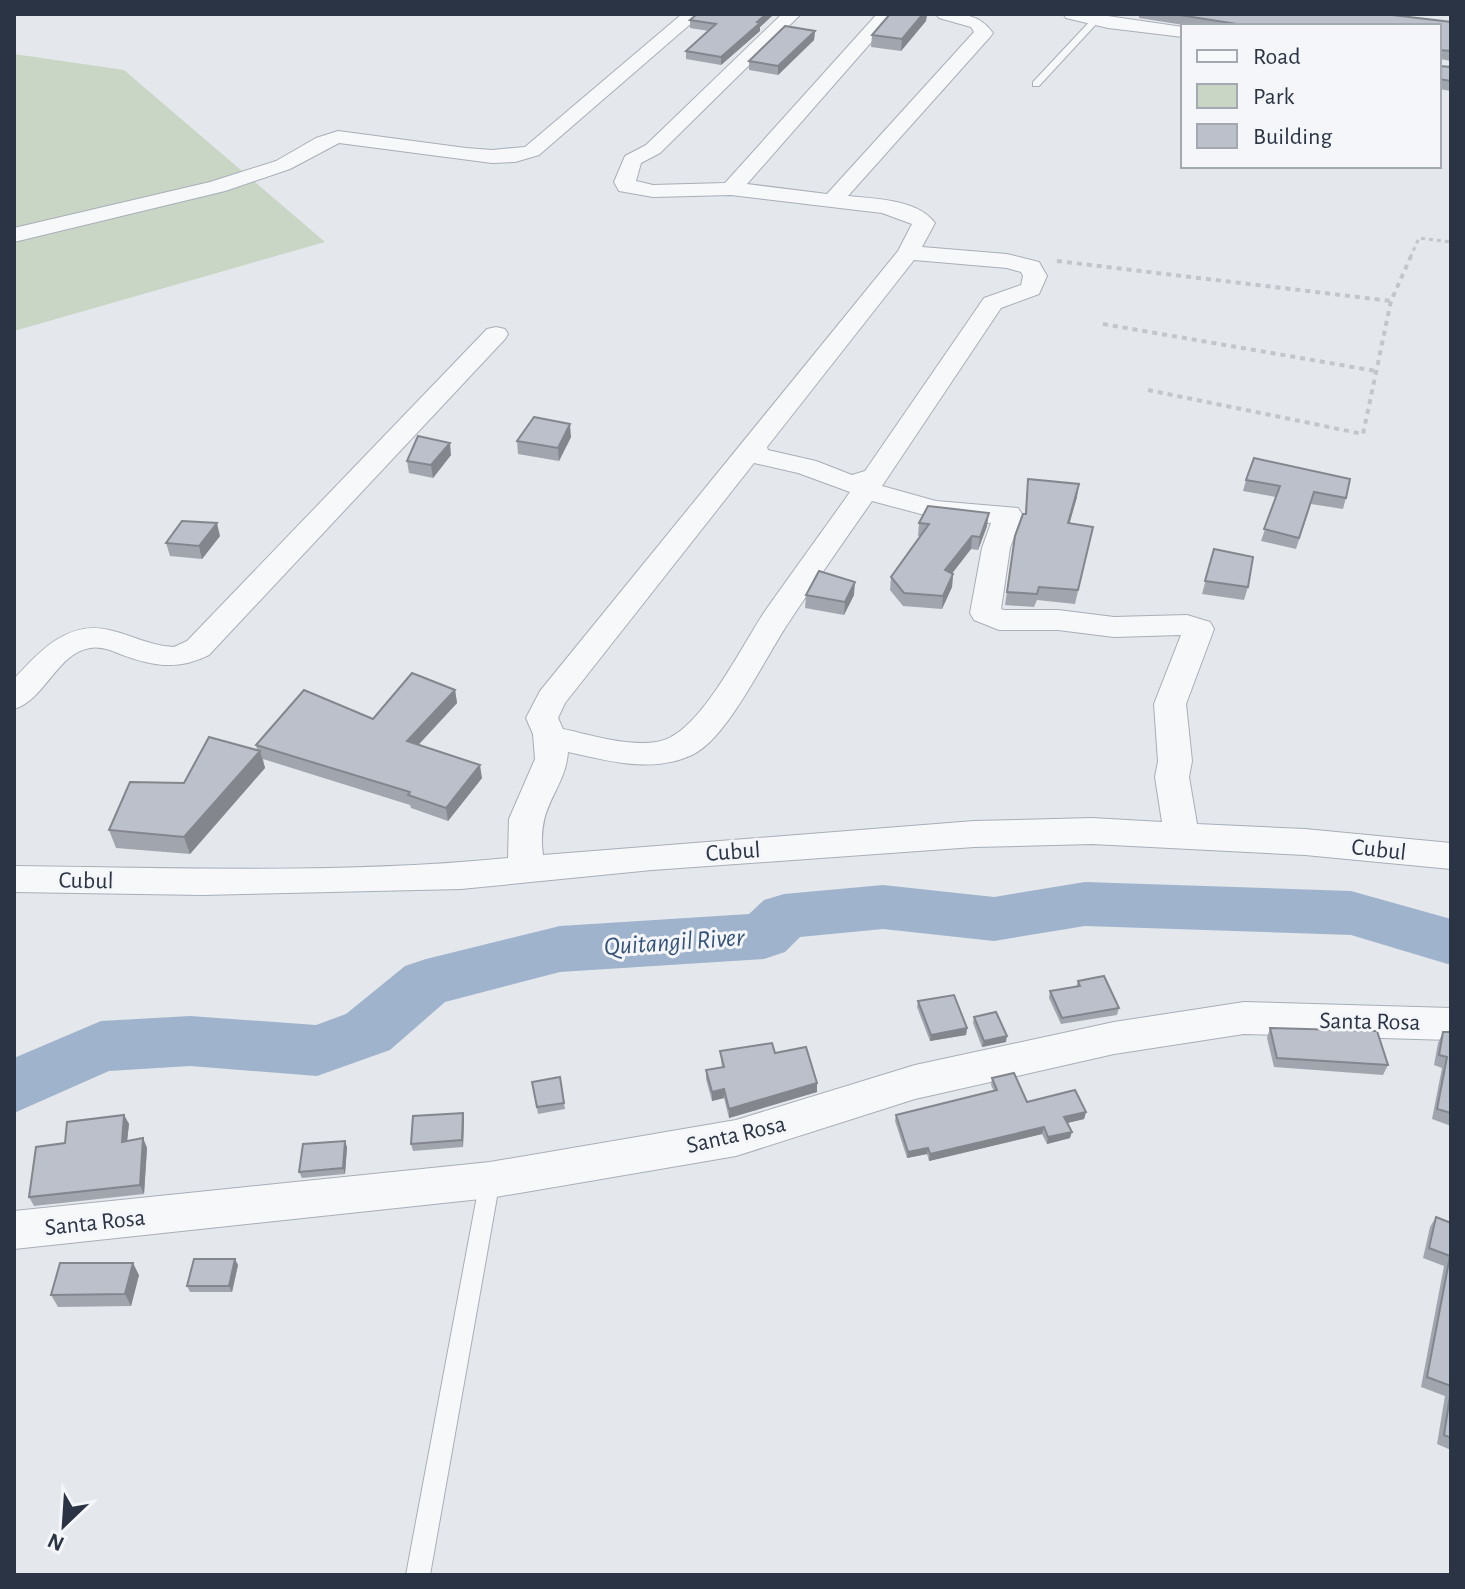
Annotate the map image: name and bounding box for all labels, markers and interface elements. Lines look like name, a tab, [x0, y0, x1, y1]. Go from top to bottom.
legend	[1181, 24, 1441, 168]
text: Road	[1253, 45, 1301, 69]
text: Park	[1253, 85, 1294, 109]
text: Building	[1253, 125, 1332, 149]
street label: Cubul	[1350, 835, 1407, 865]
street label: Cubul	[705, 838, 761, 866]
street label: Cubul	[58, 869, 114, 893]
water label: Quitangil River	[603, 924, 747, 960]
street label: Santa Rosa	[1319, 1009, 1421, 1035]
street label: Santa Rosa	[684, 1112, 788, 1158]
street label: Santa Rosa	[44, 1206, 147, 1240]
north arrow	[24, 1485, 104, 1565]
text: N	[44, 1529, 68, 1555]

